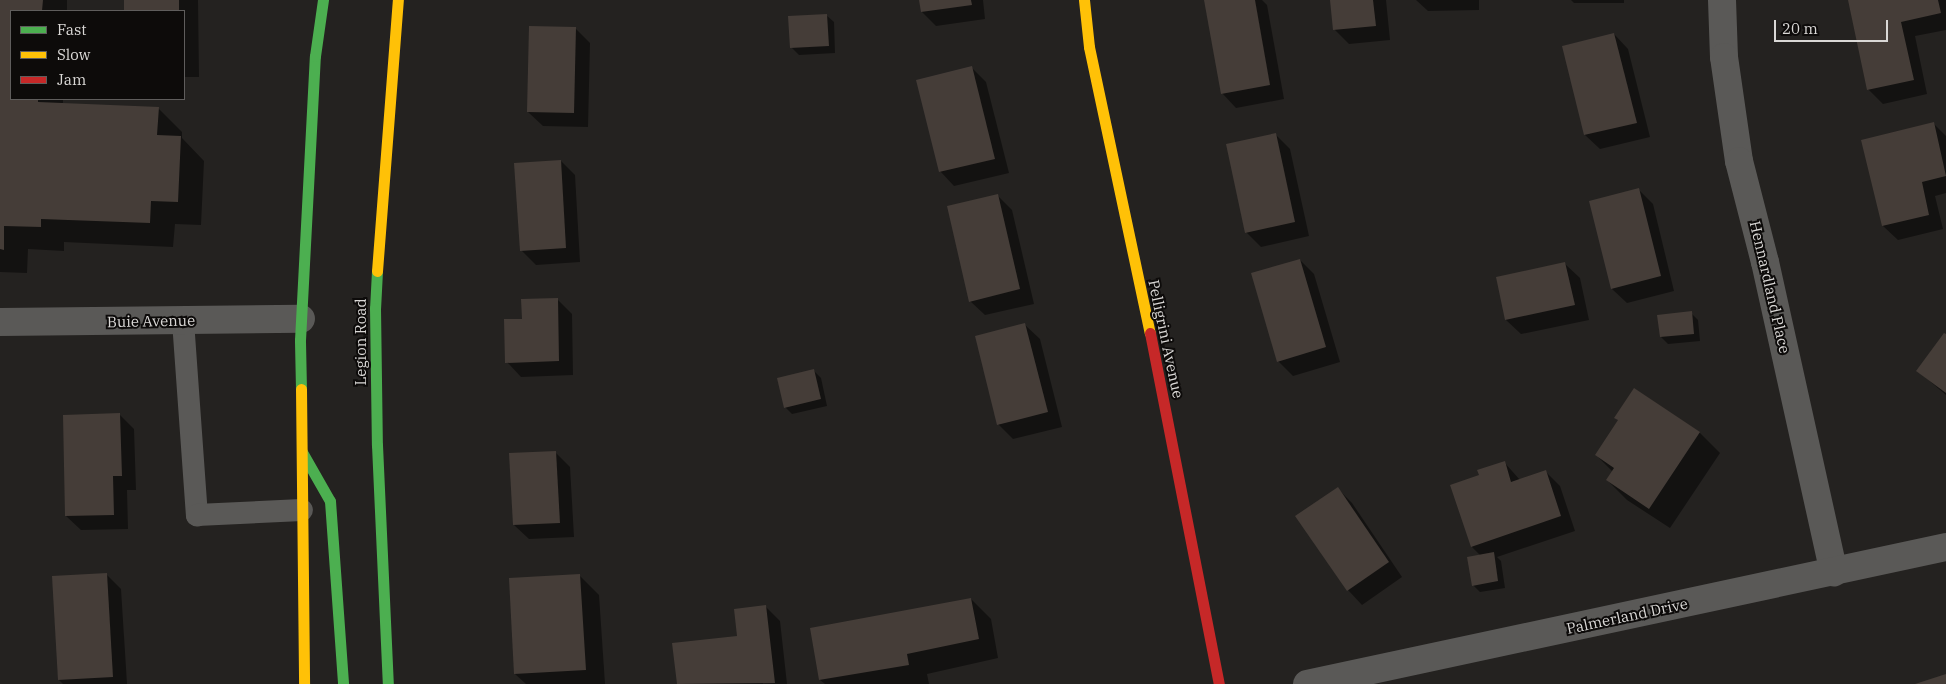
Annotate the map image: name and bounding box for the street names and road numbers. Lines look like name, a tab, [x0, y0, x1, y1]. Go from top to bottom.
street label: Hennardland Place	[1746, 219, 1794, 355]
street label: Pelligrini Avenue	[1145, 278, 1187, 400]
street label: Legion Road	[352, 298, 370, 386]
street label: Buie Avenue	[107, 311, 195, 331]
street label: Palmerland Drive	[1565, 594, 1689, 638]

